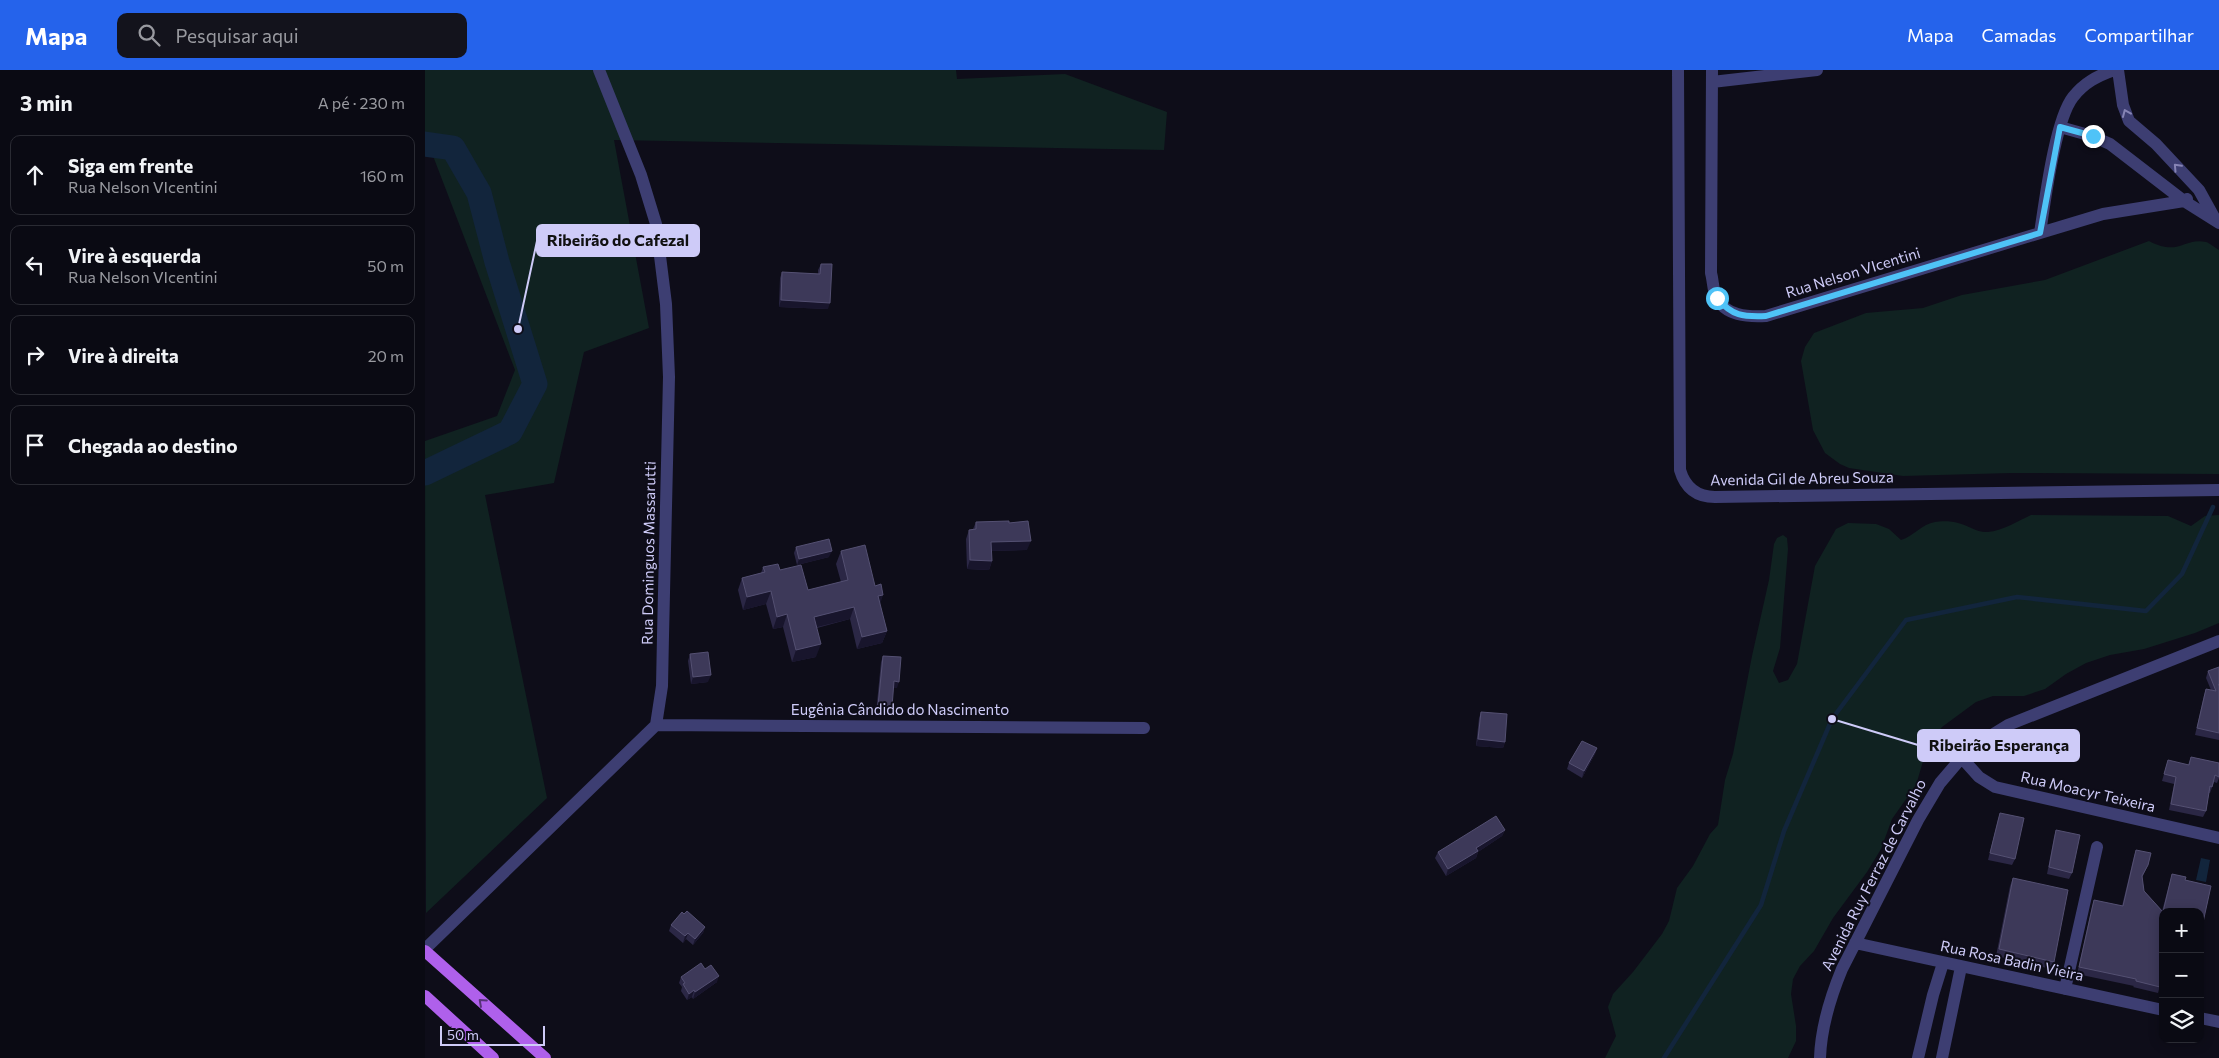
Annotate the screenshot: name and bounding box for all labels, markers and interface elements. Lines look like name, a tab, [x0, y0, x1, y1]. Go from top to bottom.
search box	[117, 13, 467, 58]
text: Mapa	[25, 21, 87, 50]
icon: search	[135, 21, 163, 49]
text: Pesquisar aqui	[175, 24, 299, 47]
text: Mapa	[1907, 24, 1954, 46]
text: Camadas	[1982, 24, 2056, 46]
text: Compartilhar	[2084, 24, 2194, 46]
text: 3 min	[20, 90, 73, 115]
text: A pé · 230 m	[318, 93, 405, 112]
one-way arrow	[2121, 109, 2132, 118]
route end	[2082, 125, 2105, 148]
text: Siga em frente	[68, 154, 193, 177]
icon: ahead	[21, 161, 49, 189]
one-way arrow	[2174, 164, 2183, 173]
text: 160 m	[360, 166, 404, 185]
text: Rua Nelson VIcentini	[68, 177, 218, 196]
callout: Ribeirão do Cafezal	[537, 225, 699, 256]
text: Ribeirão do Cafezal	[547, 230, 689, 249]
street label: Rua Nelson VIcentini	[1783, 243, 1922, 301]
text: Vire à esquerda	[68, 244, 201, 267]
icon: left	[21, 251, 49, 279]
text: 50 m	[367, 256, 404, 275]
text: Rua Nelson VIcentini	[68, 267, 218, 286]
route start	[1706, 287, 1729, 310]
icon: right	[21, 341, 49, 369]
text: Vire à direita	[68, 344, 179, 367]
text: 20 m	[368, 346, 404, 365]
icon: arrive	[21, 431, 49, 459]
text: Chegada ao destino	[68, 434, 238, 457]
street label: Rua Dominguos Massarutti	[637, 461, 659, 645]
street label: Avenida Gil de Abreu Souza	[1710, 467, 1894, 489]
street label: Eugênia Cândido do Nascimento	[791, 700, 1009, 718]
callout: Ribeirão Esperança	[1918, 730, 2079, 761]
text: Ribeirão Esperança	[1929, 735, 2069, 754]
street label: Rua Moacyr Teixeira	[2019, 767, 2157, 815]
street label: Avenida Ruy Ferraz de Carvalho	[1817, 776, 1929, 973]
map controls	[2159, 908, 2204, 1043]
button: +	[2159, 908, 2204, 953]
street label: Rua Rosa Badin Vieira	[1939, 936, 2086, 984]
button: −	[2159, 953, 2204, 998]
button: layers	[2159, 998, 2204, 1043]
one-way arrow	[479, 999, 488, 1008]
scale bar	[440, 1023, 545, 1046]
text: 50 m	[447, 1026, 479, 1043]

